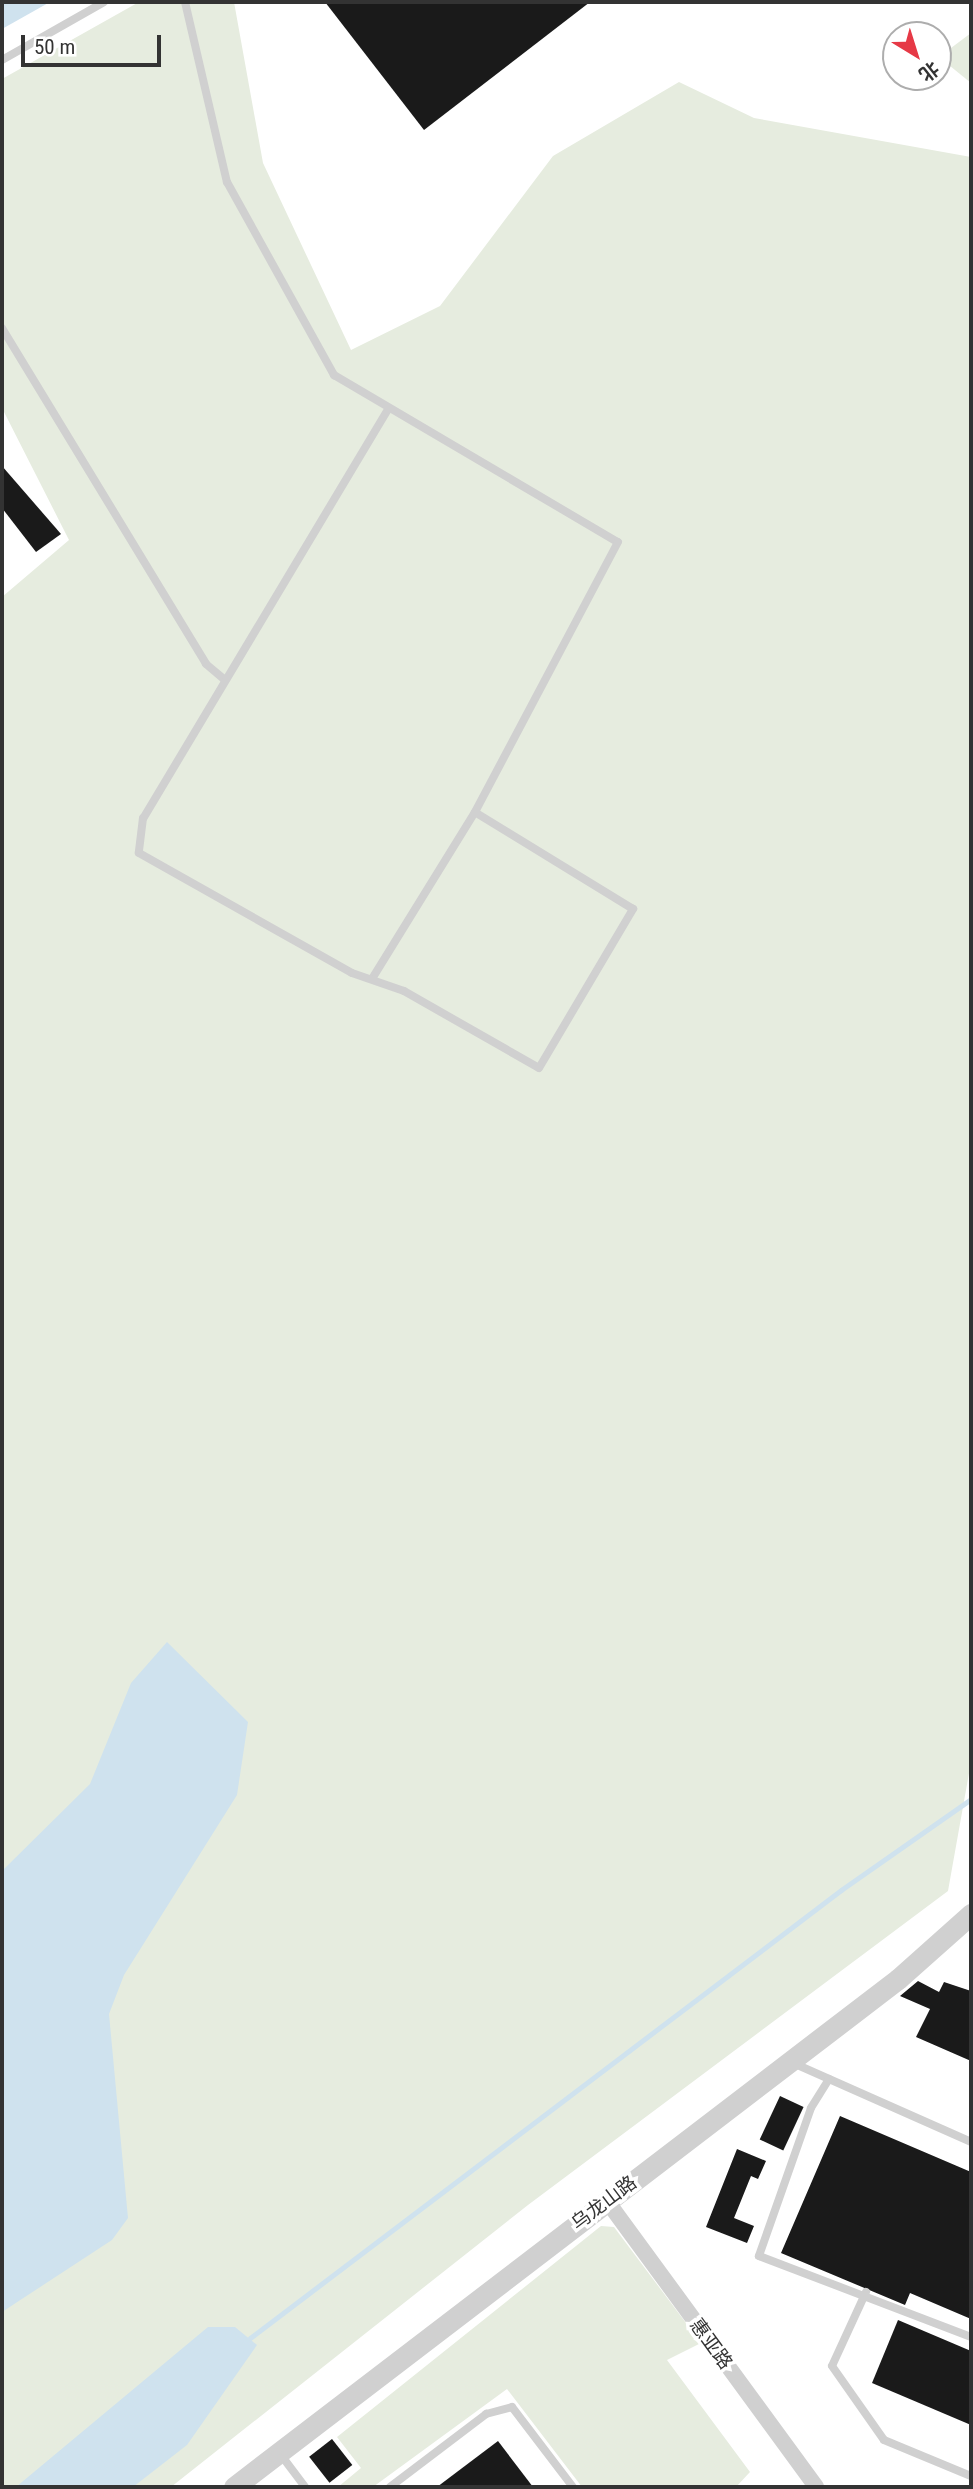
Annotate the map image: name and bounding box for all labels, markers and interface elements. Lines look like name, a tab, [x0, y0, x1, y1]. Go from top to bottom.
scale bar	[24, 21, 164, 65]
north arrow	[882, 21, 952, 91]
text: 50 m	[34, 35, 75, 59]
text: 北	[914, 56, 944, 86]
street label: 乌龙山路	[567, 2171, 641, 2235]
street label: 惠亚路	[685, 2314, 737, 2374]

